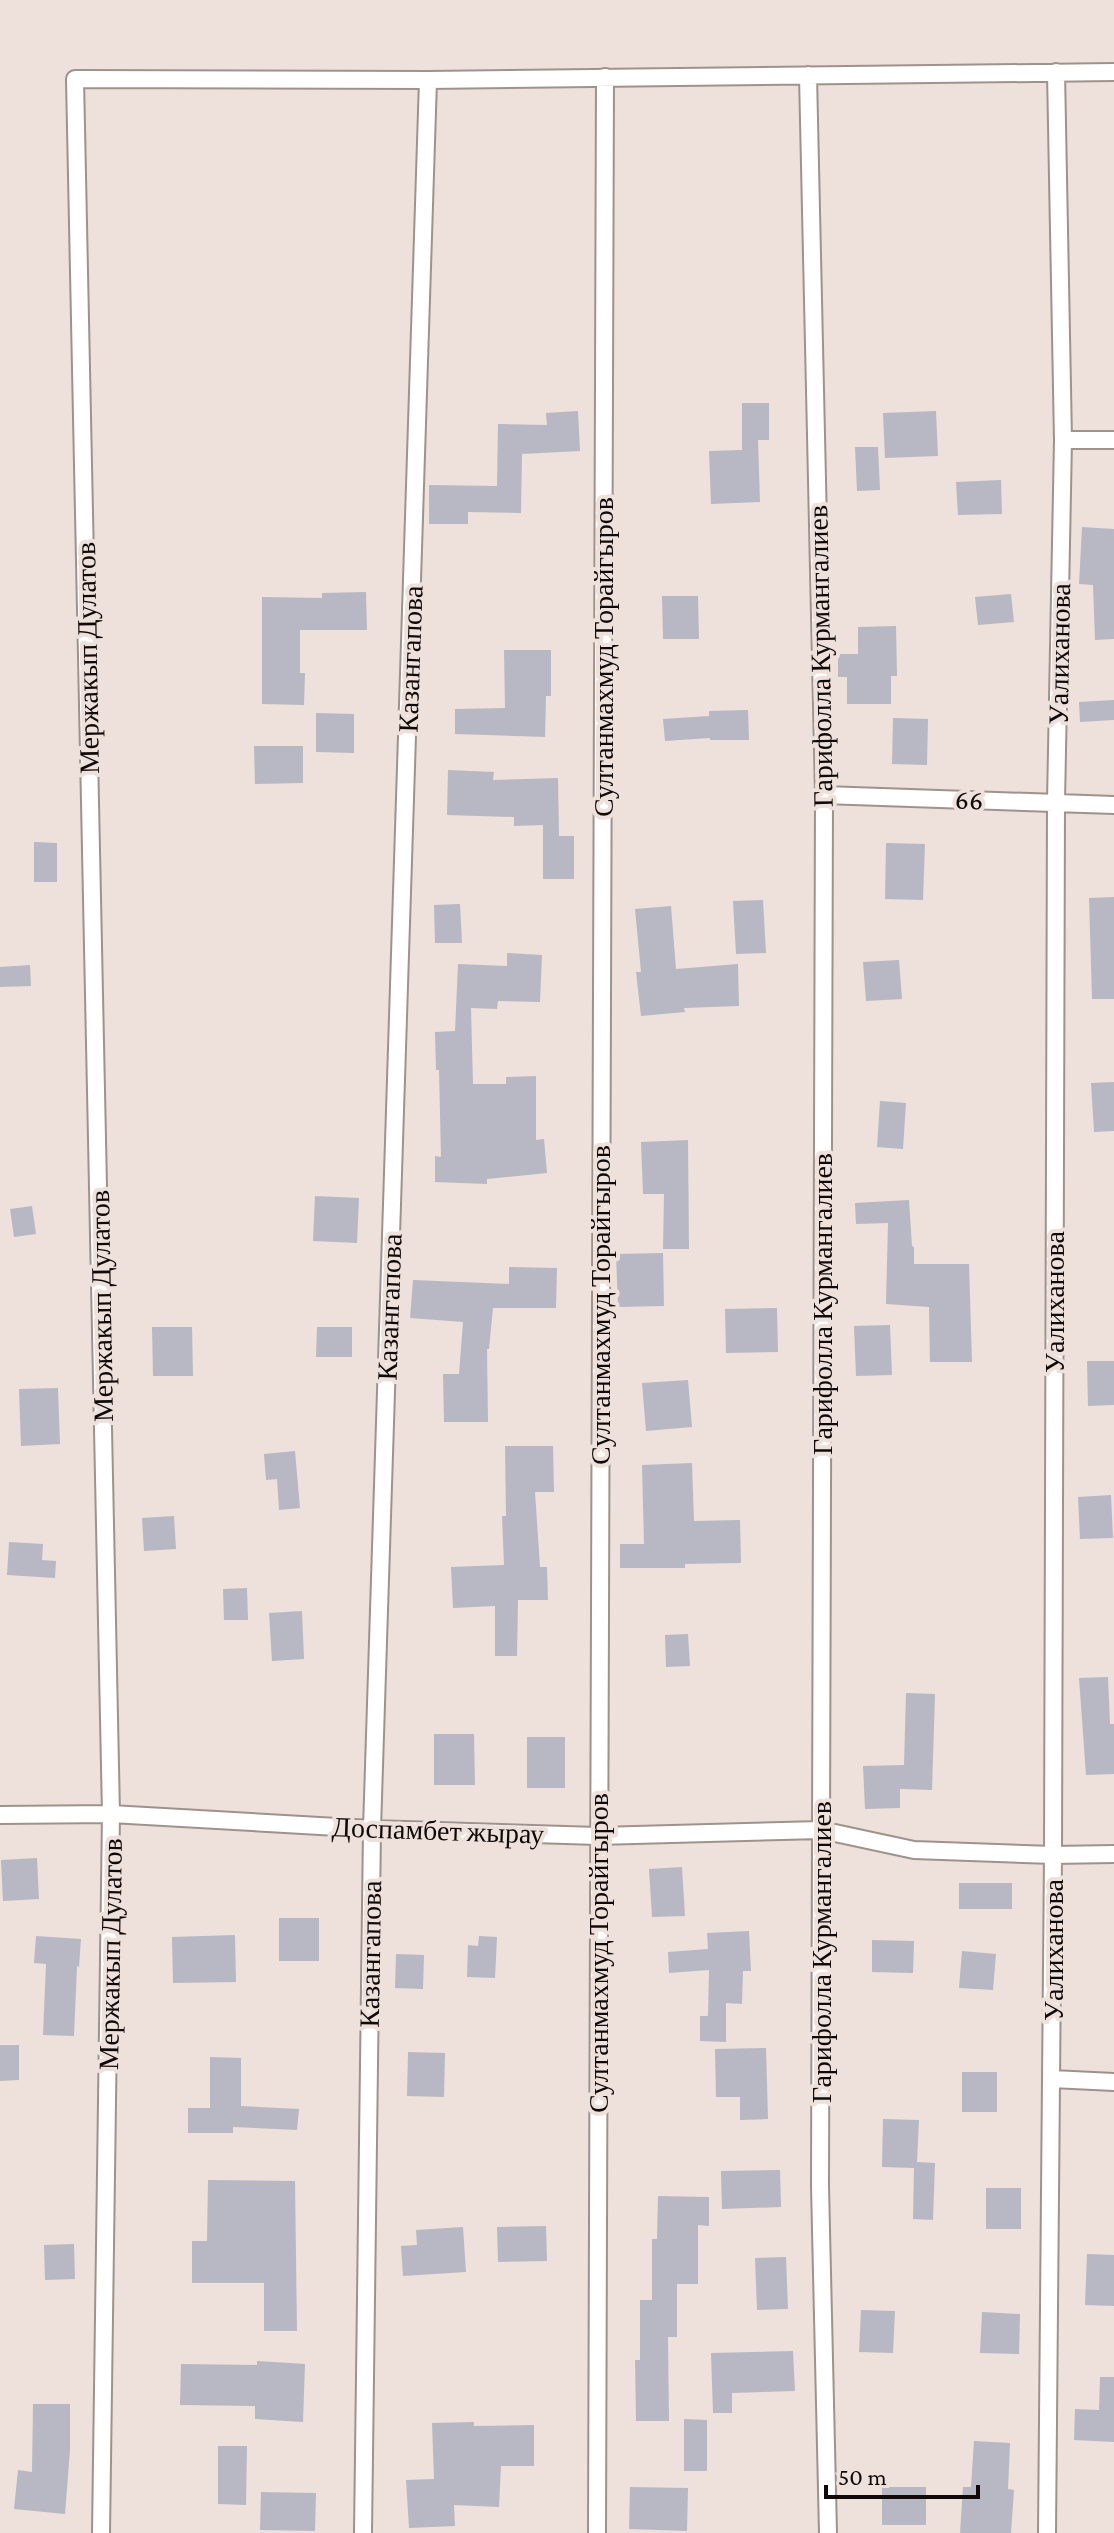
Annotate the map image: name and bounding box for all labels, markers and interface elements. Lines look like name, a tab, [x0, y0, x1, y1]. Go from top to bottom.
street label: Султанмахмуд Торайгыров	[588, 497, 619, 817]
street label: Гарифолла Курмангалиев	[802, 505, 839, 807]
street label: Мержакып Дулатов	[70, 542, 105, 774]
street label: Уалиханова	[1043, 582, 1076, 725]
street label: Казангапова	[392, 584, 429, 733]
street label: 66	[954, 784, 984, 815]
street label: Султанмахмуд Торайгыров	[585, 1145, 616, 1465]
street label: Гарифолла Курмангалиев	[807, 1153, 838, 1455]
street label: Мержакып Дулатов	[84, 1190, 119, 1422]
street label: Уалиханова	[1039, 1231, 1070, 1373]
street label: Казангапова	[371, 1232, 408, 1381]
street label: Султанмахмуд Торайгыров	[583, 1793, 614, 2113]
street label: Гарифолла Курмангалиев	[806, 1801, 837, 2103]
street label: Доспамбет жырау	[331, 1811, 545, 1850]
street label: Мержакып Дулатов	[93, 1838, 128, 2070]
street label: Уалиханова	[1038, 1879, 1069, 2021]
street label: Казангапова	[354, 1880, 387, 2028]
scale bar	[826, 2449, 978, 2499]
text: 50 m	[838, 2463, 887, 2490]

